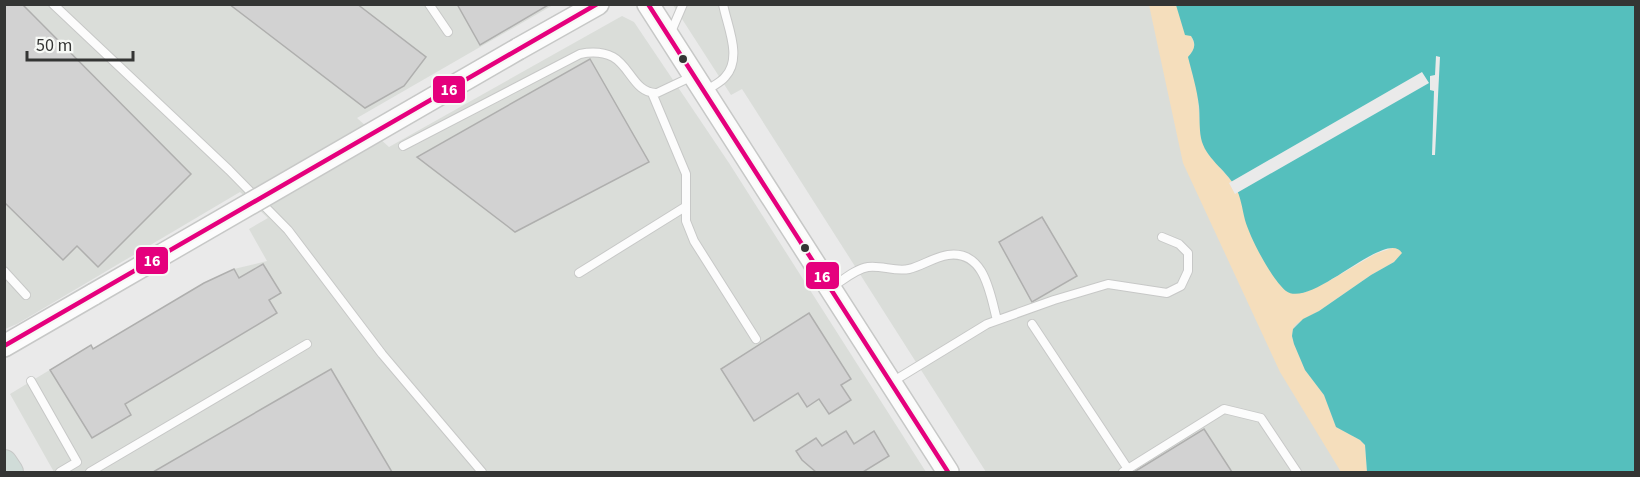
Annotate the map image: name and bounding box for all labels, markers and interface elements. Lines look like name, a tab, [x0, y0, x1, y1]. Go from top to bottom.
scale bar	[27, 24, 134, 62]
text: 50 m	[36, 33, 72, 58]
unlabelled marker	[677, 53, 689, 65]
line badge: 16	[432, 75, 466, 104]
text: 16	[441, 79, 457, 101]
unlabelled marker	[799, 242, 811, 254]
line badge: 16	[135, 246, 169, 275]
text: 16	[144, 250, 160, 272]
line badge: 16	[805, 261, 840, 290]
text: 16	[814, 266, 830, 288]

